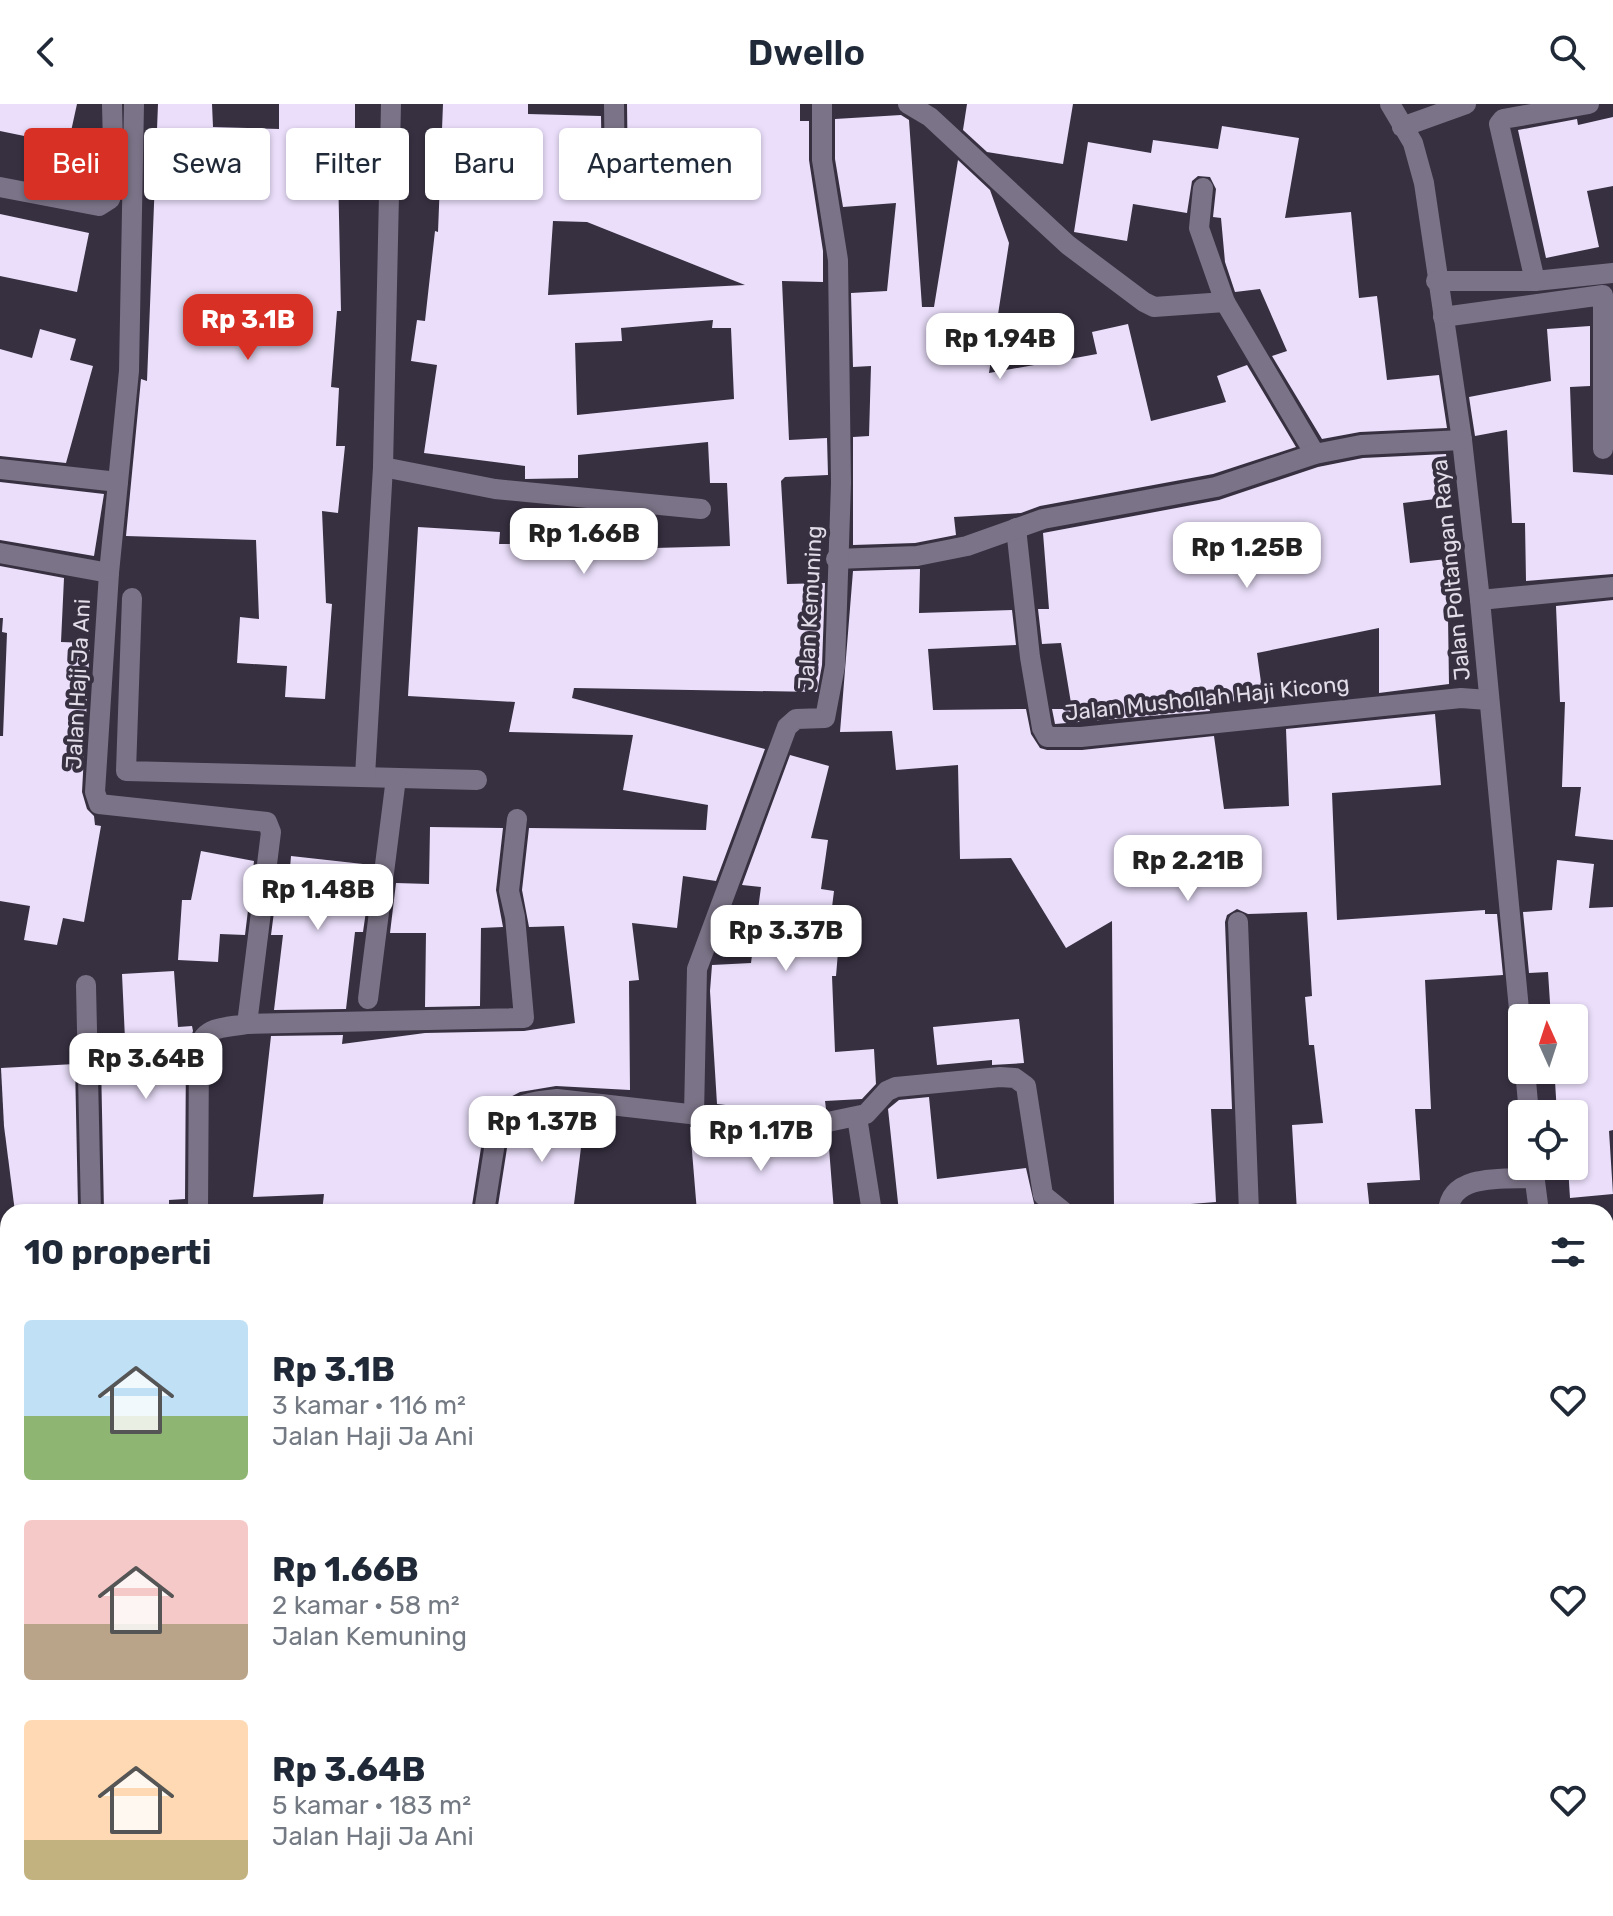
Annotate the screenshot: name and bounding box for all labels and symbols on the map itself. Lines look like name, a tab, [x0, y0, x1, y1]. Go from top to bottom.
pin: Rp 3.1B	[174, 294, 322, 362]
pin: Rp 1.94B	[917, 313, 1083, 381]
street label: Jalan Poltangan Raya	[1426, 458, 1476, 682]
pin: Rp 1.66B	[501, 508, 667, 576]
pin: Rp 1.25B	[1164, 522, 1330, 590]
street label: Jalan Kemuning	[792, 525, 828, 691]
street label: Jalan Haji Ja Ani	[60, 598, 96, 770]
street label: Jalan Mushollah Haji Kicong	[1063, 670, 1351, 726]
pin: Rp 2.21B	[1105, 835, 1271, 903]
pin: Rp 1.48B	[235, 864, 401, 932]
pin: Rp 3.37B	[703, 905, 869, 973]
north arrow	[1508, 1004, 1588, 1084]
pin: Rp 3.64B	[63, 1033, 229, 1101]
pin: Rp 1.37B	[459, 1096, 625, 1164]
pin: Rp 1.17B	[678, 1105, 844, 1173]

